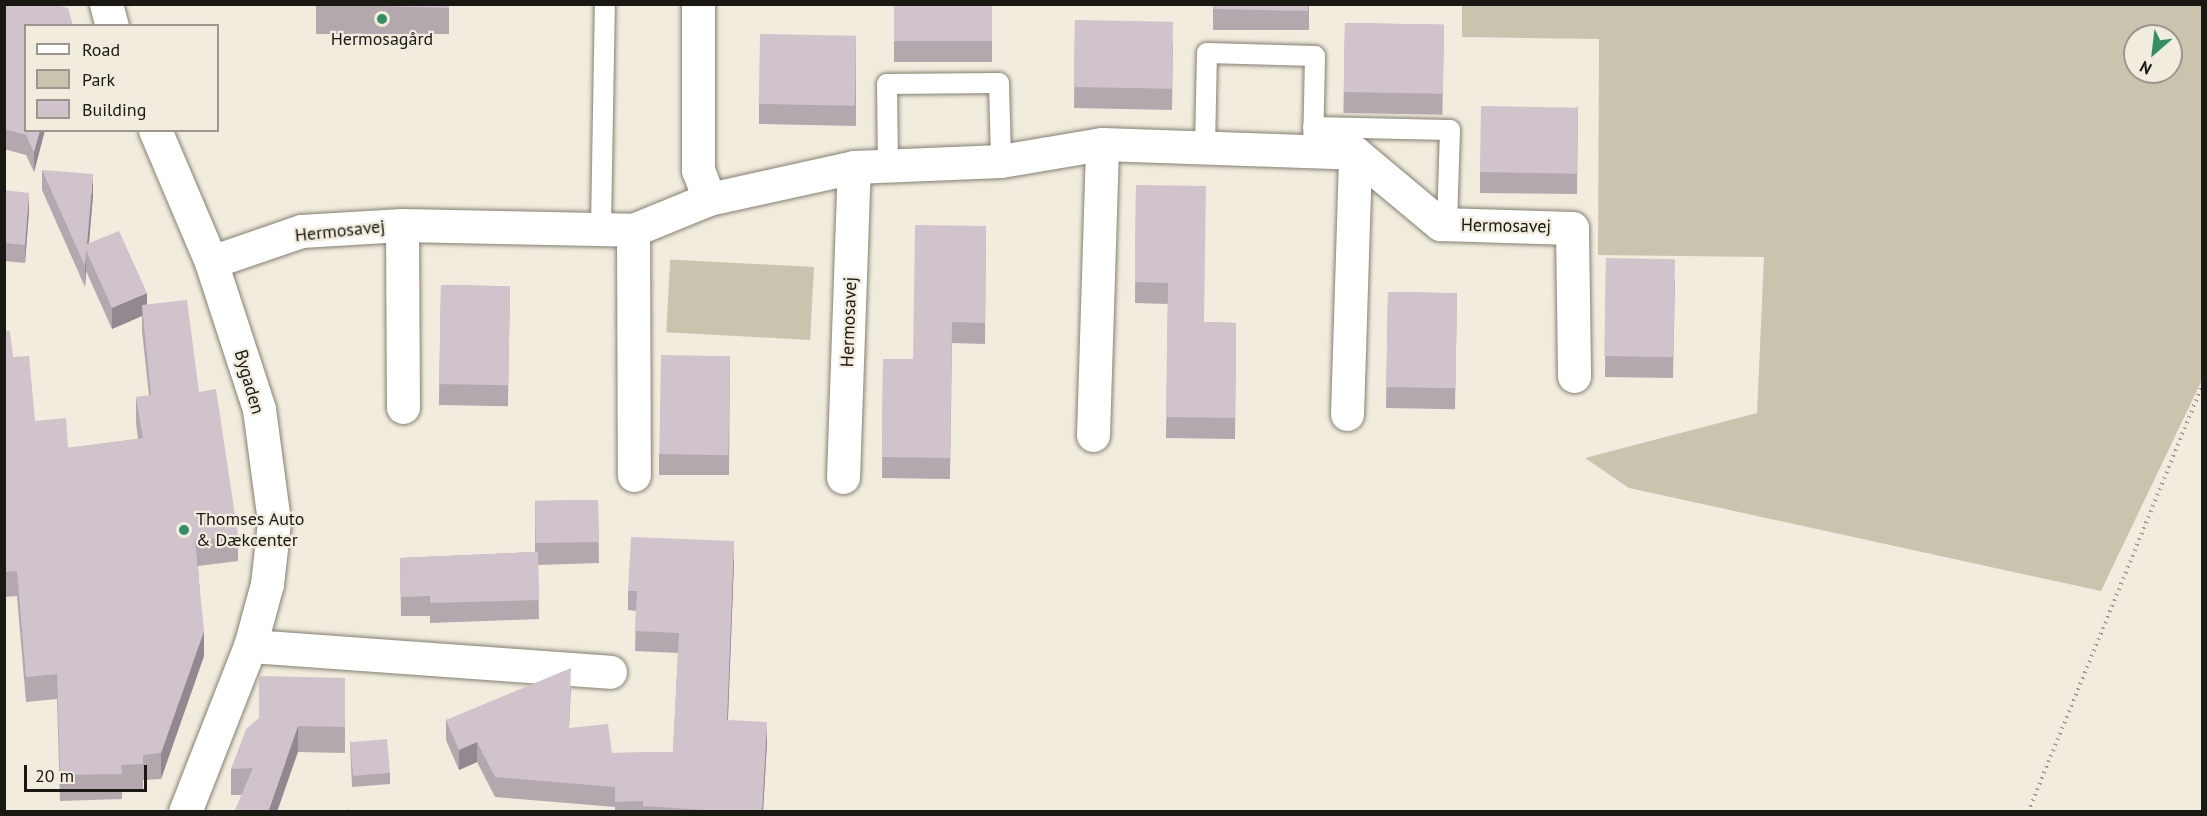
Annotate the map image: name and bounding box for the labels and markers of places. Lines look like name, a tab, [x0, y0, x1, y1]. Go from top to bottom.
marker: Hermosagård	[375, 12, 389, 26]
place label: Hermosagård	[331, 28, 433, 50]
place label: Thomses Auto & Dækcenter	[196, 509, 305, 552]
marker: Thomses Auto & Dækcenter	[177, 523, 191, 537]

